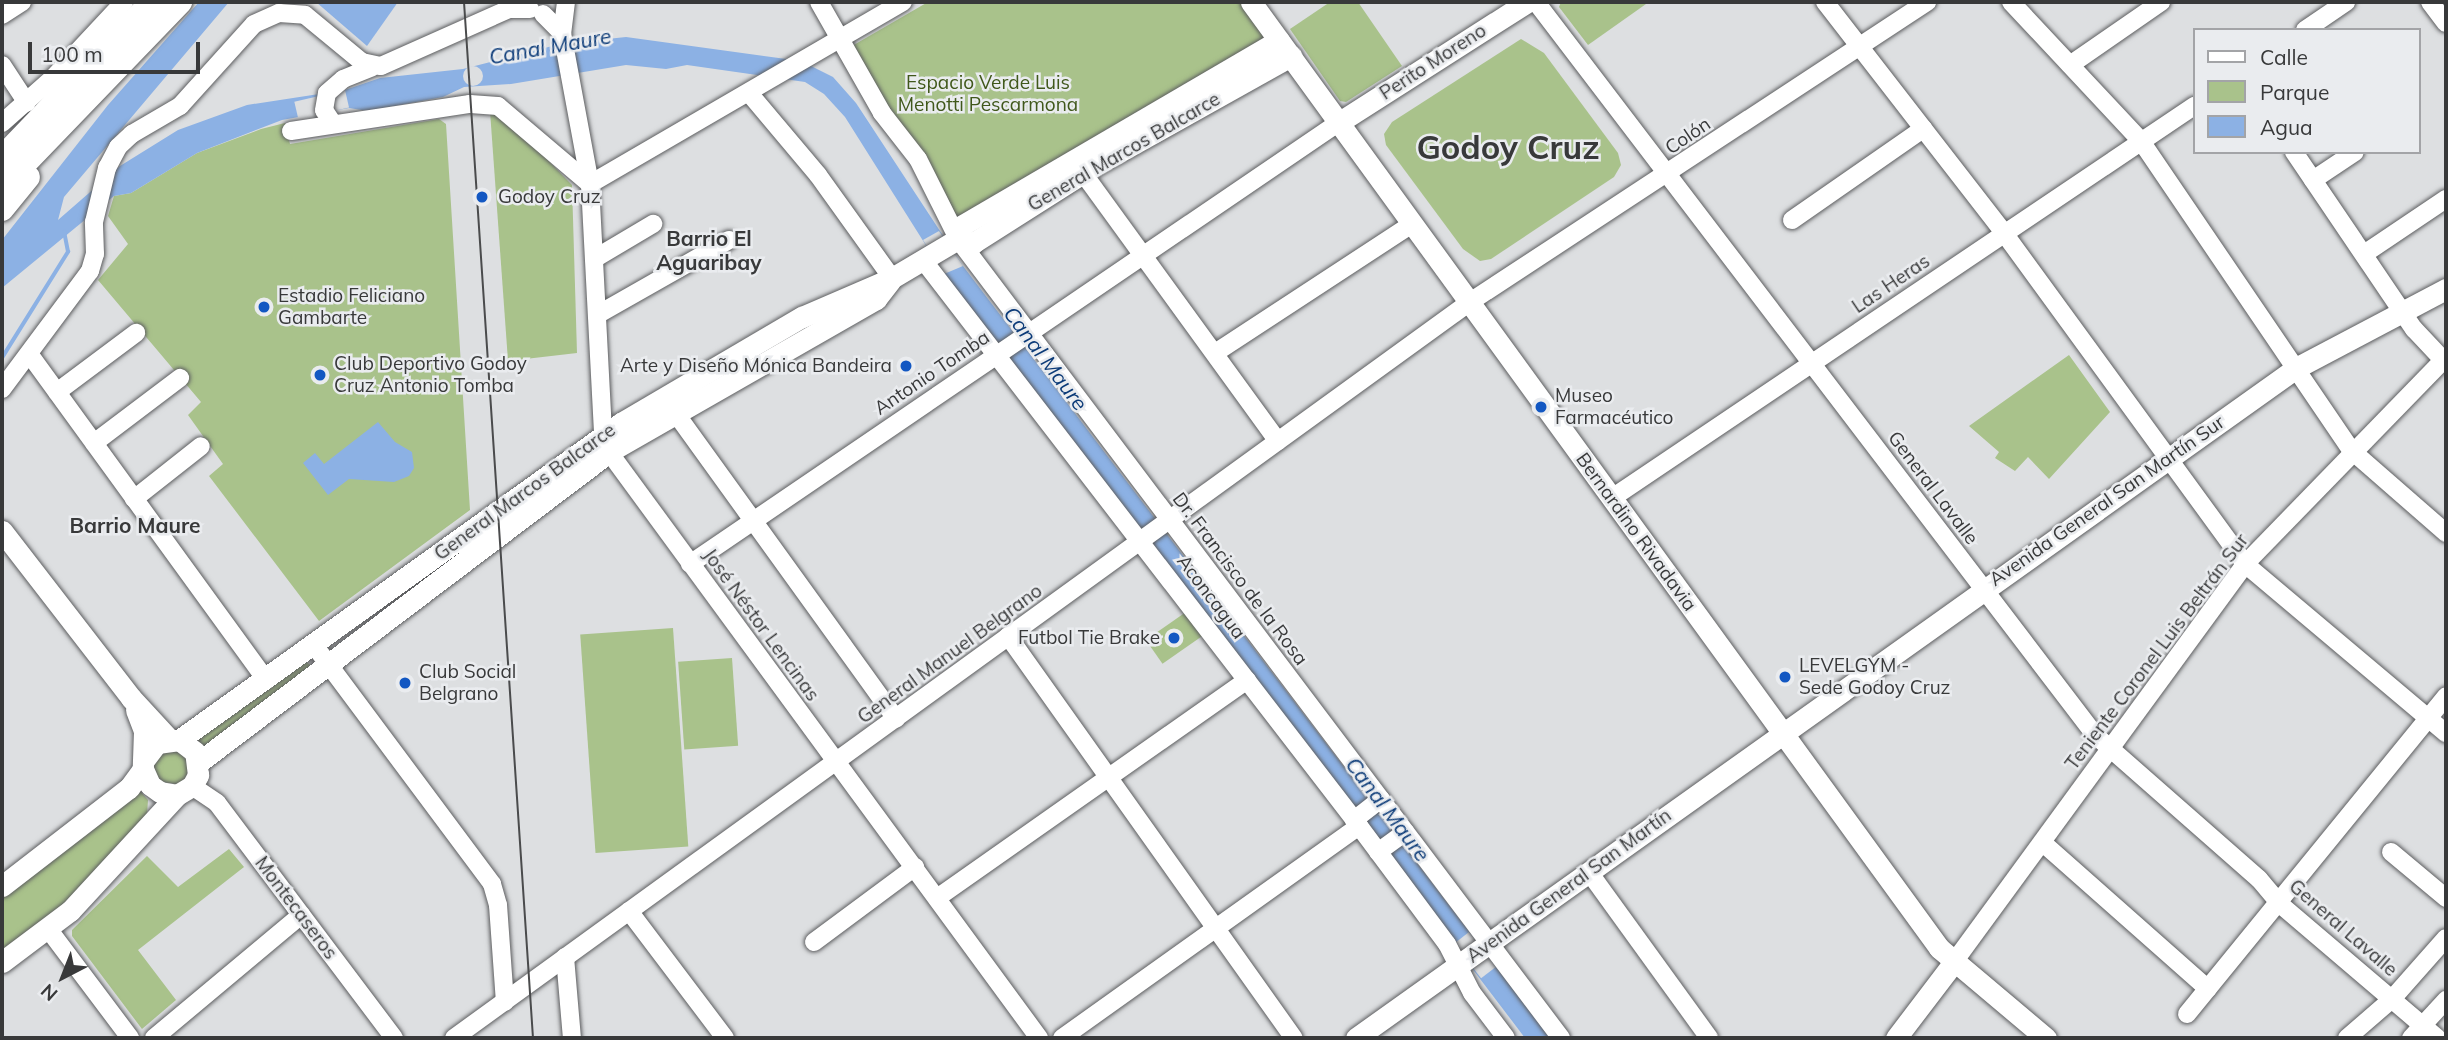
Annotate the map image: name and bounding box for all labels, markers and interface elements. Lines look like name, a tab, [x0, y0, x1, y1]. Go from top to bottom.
street label: Perito Moreno	[1376, 19, 1490, 105]
water label: Canal Maure	[487, 23, 613, 69]
scale bar	[32, 28, 203, 72]
legend	[2192, 28, 2420, 154]
text: 100 m	[41, 41, 103, 67]
text: Calle	[2260, 44, 2308, 70]
park label: Espacio Verde Luis Menotti Pescarmona	[898, 72, 1078, 116]
text: Parque	[2260, 79, 2329, 105]
street label: General Marcos Balcarce	[1024, 88, 1224, 216]
street label: Colón	[1661, 113, 1715, 159]
text: Agua	[2260, 114, 2313, 140]
district label: Godoy Cruz	[1416, 127, 1600, 167]
place label: Godoy Cruz	[498, 186, 601, 208]
marker: Godoy Cruz	[472, 187, 492, 207]
district label: Barrio El Aguaribay	[656, 225, 762, 275]
street label: Las Heras	[1848, 250, 1934, 318]
place label: Estadio Feliciano Gambarte	[278, 285, 425, 329]
marker: Estadio Feliciano Gambarte	[256, 299, 272, 315]
water label: Canal Maure	[999, 301, 1093, 415]
street label: Antonio Tomba	[870, 326, 994, 420]
place label: Club Deportivo Godoy Cruz Antonio Tomba	[334, 353, 527, 397]
place label: Arte y Diseño Mónica Bandeira	[620, 355, 892, 377]
marker: Arte y Diseño Mónica Bandeira	[898, 358, 914, 374]
marker: Club Deportivo Godoy Cruz Antonio Tomba	[312, 367, 328, 383]
place label: Museo Farmacéutico	[1555, 385, 1673, 429]
marker: Museo Farmacéutico	[1533, 399, 1549, 415]
street label: Avenida General San Martín Sur	[1985, 411, 2229, 591]
street label: General Marcos Balcarce	[430, 419, 620, 565]
street label: General Lavalle	[1883, 427, 1983, 549]
street label: Bernardino Rivadavia	[1571, 448, 1701, 616]
street label: Dr. Francisco de la Rosa	[1168, 488, 1312, 670]
district label: Barrio Maure	[69, 512, 201, 538]
street label: Teniente Coronel Luis Beltrán Sur	[2061, 529, 2253, 775]
street label: José Néstor Lencinas	[698, 544, 824, 706]
street label: Aconcagua	[1172, 550, 1250, 644]
street label: General Manuel Belgrano	[853, 579, 1047, 729]
place label: Futbol Tie Brake	[1018, 627, 1160, 649]
marker: Futbol Tie Brake	[1166, 630, 1182, 646]
place label: LEVELGYM - Sede Godoy Cruz	[1799, 655, 1950, 699]
place label: Club Social Belgrano	[419, 661, 516, 705]
marker: LEVELGYM - Sede Godoy Cruz	[1777, 669, 1793, 685]
marker: Club Social Belgrano	[397, 675, 413, 691]
water label: Canal Maure	[1341, 752, 1435, 866]
street label: Avenida General San Martín	[1462, 804, 1676, 968]
street label: Montecaseros	[250, 852, 342, 964]
street label: General Lavalle	[2284, 875, 2402, 981]
north arrow	[28, 942, 98, 1012]
text: N	[36, 979, 62, 1006]

